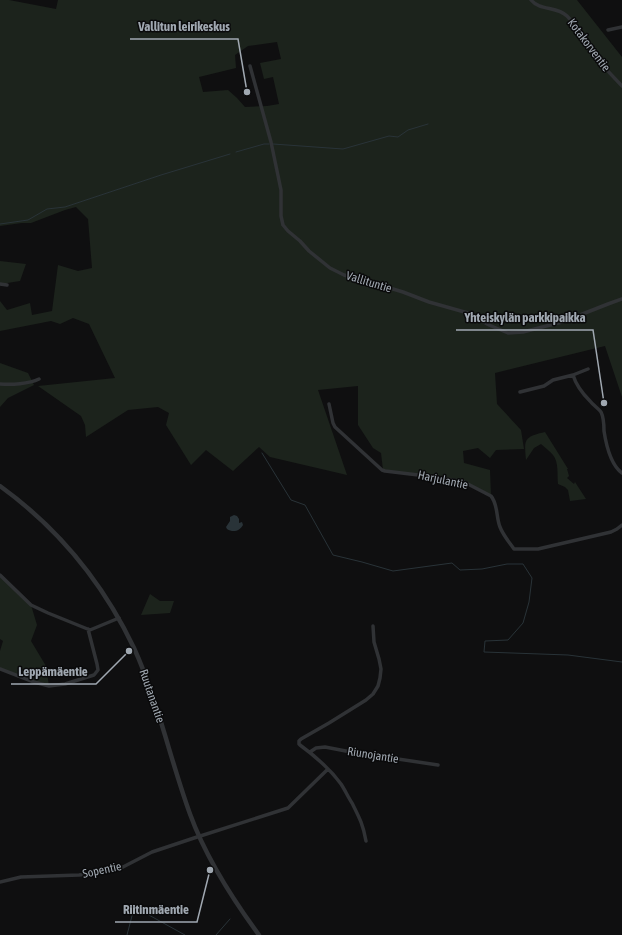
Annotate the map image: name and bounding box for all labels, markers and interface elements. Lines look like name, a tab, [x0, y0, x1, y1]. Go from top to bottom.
callout: Vallitun leirikeskus	[130, 14, 238, 39]
street label: Kotakorventie	[565, 16, 613, 74]
text: Vallitun leirikeskus	[137, 19, 230, 34]
street label: Vallituntie	[344, 268, 394, 296]
callout: Yhteiskylän parkkipaikka	[456, 305, 593, 330]
text: Yhteiskylän parkkipaikka	[464, 310, 585, 325]
street label: Harjulantie	[417, 468, 469, 492]
callout: Leppämäentie	[11, 659, 96, 684]
text: Leppämäentie	[18, 664, 88, 679]
street label: Ruutanantie	[136, 667, 168, 725]
street label: Riunojantie	[346, 744, 400, 766]
street label: Sopentie	[81, 859, 123, 881]
callout: Riitinmäentie	[115, 897, 197, 922]
text: Riitinmäentie	[123, 902, 189, 917]

